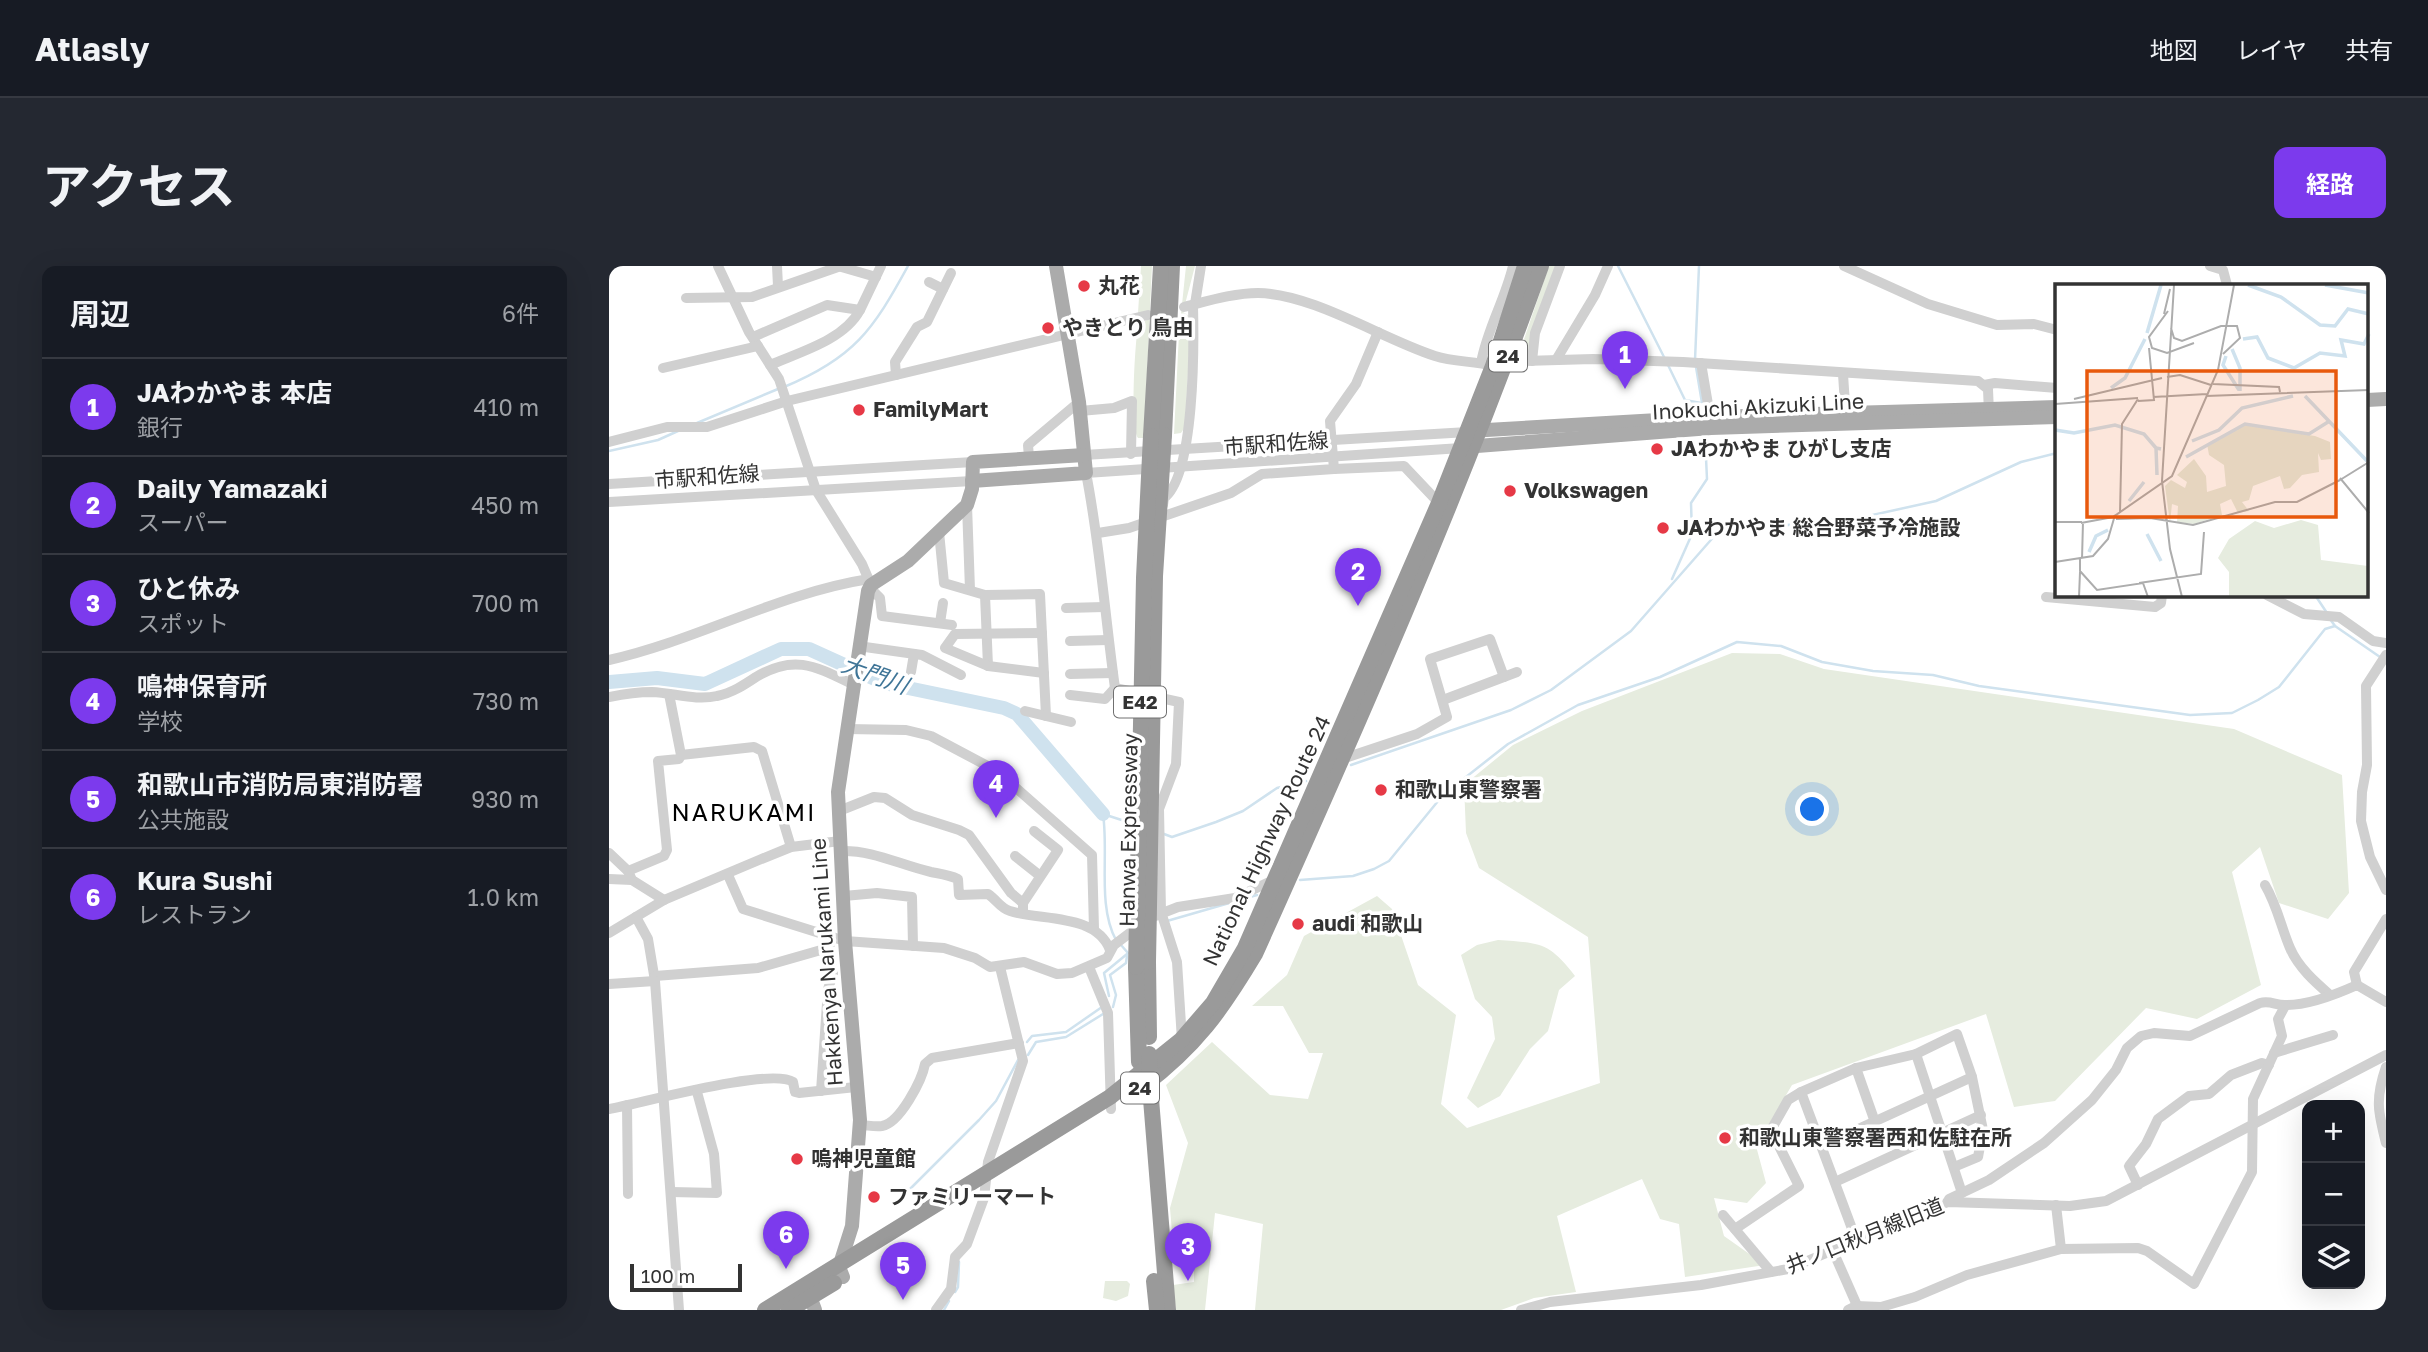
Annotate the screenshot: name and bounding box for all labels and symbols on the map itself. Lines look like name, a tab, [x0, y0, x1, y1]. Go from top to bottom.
place label: 丸花	[1098, 272, 1140, 298]
marker: 丸花	[1076, 278, 1092, 294]
inset map	[2055, 284, 2368, 597]
place label: やきとり 鳥由	[1062, 314, 1193, 340]
marker: やきとり 鳥由	[1040, 320, 1056, 336]
pin: 1	[1602, 331, 1648, 389]
road number: 24	[1489, 340, 1527, 372]
street label: Inokuchi Akizuki Line	[1651, 387, 1865, 425]
place label: FamilyMart	[873, 396, 988, 422]
marker: FamilyMart	[851, 402, 867, 418]
street label: 市駅和佐線	[1223, 426, 1329, 460]
place label: JAわかやま ひがし支店	[1671, 435, 1892, 461]
marker: JAわかやま ひがし支店	[1649, 441, 1665, 457]
street label: 市駅和佐線	[654, 459, 760, 493]
place label: Volkswagen	[1524, 477, 1648, 503]
marker: Volkswagen	[1502, 483, 1518, 499]
place label: JAわかやま 総合野菜予冷施設	[1677, 514, 1961, 540]
marker: JAわかやま 総合野菜予冷施設	[1655, 520, 1671, 536]
pin: 2	[1335, 548, 1381, 606]
water label: 大門川	[838, 649, 915, 700]
road number: E42	[1114, 686, 1166, 718]
street label: National Highway Route 24	[1197, 711, 1336, 970]
street label: Hanwa Expressway	[1113, 733, 1143, 927]
pin: 4	[973, 760, 1019, 818]
place label: 和歌山東警察署	[1395, 776, 1542, 802]
marker: 和歌山東警察署	[1373, 782, 1389, 798]
your location	[1795, 792, 1829, 826]
district label: NARUKAMI	[671, 797, 817, 826]
street label: Hakkenya Narukami Line	[804, 837, 848, 1087]
place label: audi 和歌山	[1312, 910, 1424, 936]
marker: audi 和歌山	[1290, 916, 1306, 932]
road number: 24	[1121, 1072, 1159, 1104]
place label: 和歌山東警察署西和佐駐在所	[1739, 1124, 2012, 1150]
marker: 和歌山東警察署西和佐駐在所	[1717, 1130, 1733, 1146]
place label: 嗚神児童館	[811, 1145, 916, 1171]
marker: 嗚神児童館	[789, 1151, 805, 1167]
place label: ファミリーマート	[888, 1183, 1056, 1209]
marker: ファミリーマート	[866, 1189, 882, 1205]
street label: 井ノ口秋月線旧道	[1782, 1192, 1947, 1279]
pin: 6	[763, 1211, 809, 1269]
pin: 3	[1165, 1223, 1211, 1281]
pin: 5	[880, 1242, 926, 1300]
scale bar	[630, 1261, 742, 1293]

